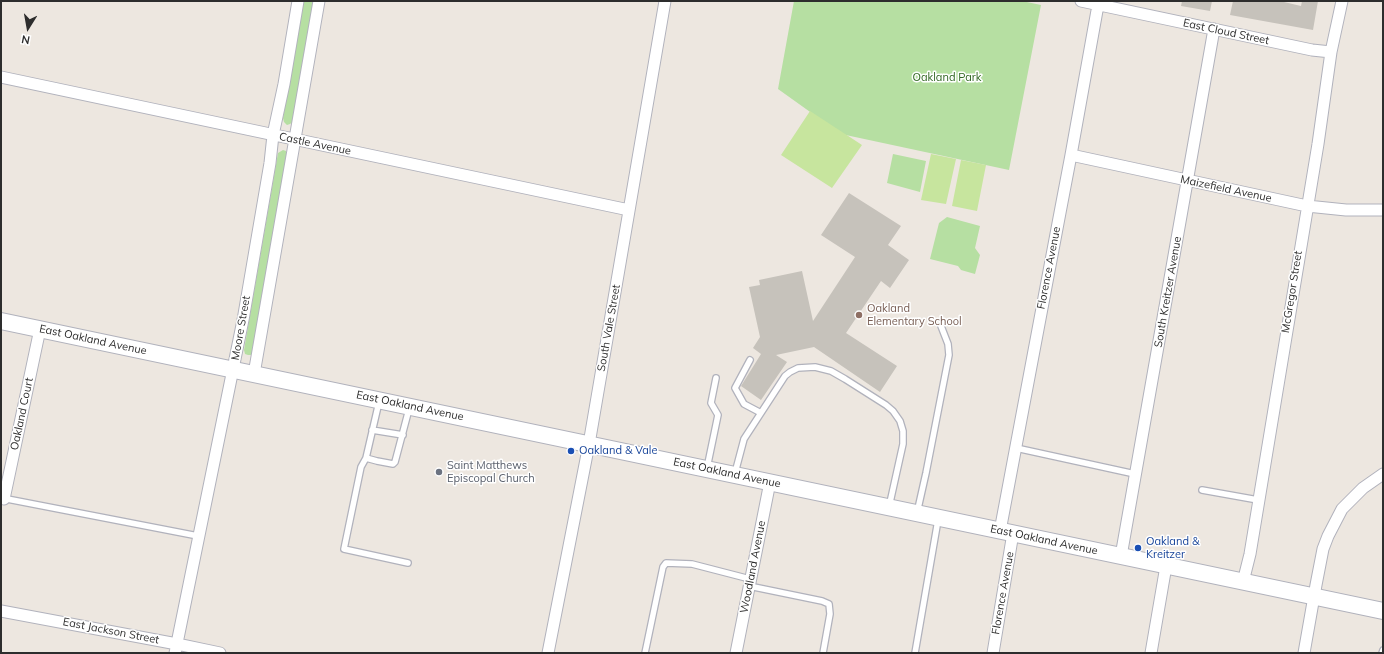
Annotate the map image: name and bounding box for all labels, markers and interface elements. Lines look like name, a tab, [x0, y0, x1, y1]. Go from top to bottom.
north arrow	[8, 8, 48, 48]
street label: East Cloud Street	[1182, 16, 1270, 48]
text: N	[20, 32, 31, 47]
park label: Oakland Park	[912, 71, 982, 85]
street label: Castle Avenue	[278, 130, 352, 158]
street label: Maizefield Avenue	[1179, 173, 1273, 205]
street label: Florence Avenue	[1035, 226, 1063, 310]
street label: South Kreitzer Avenue	[1152, 235, 1184, 349]
street label: McGregor Street	[1279, 250, 1305, 334]
street label: South Vale Street	[595, 283, 623, 373]
street label: Moore Street	[229, 295, 253, 361]
place label: Oakland Elementary School	[867, 302, 962, 328]
marker: Oakland Elementary School	[854, 310, 864, 320]
street label: East Oakland Avenue	[38, 322, 148, 358]
street label: Oakland Court	[8, 377, 36, 451]
street label: East Oakland Avenue	[355, 388, 465, 424]
place label: Oakland & Vale	[579, 444, 657, 458]
marker: Oakland & Vale	[566, 446, 576, 456]
street label: East Oakland Avenue	[672, 455, 782, 491]
place label: Saint Matthews Episcopal Church	[447, 459, 535, 485]
marker: Saint Matthews Episcopal Church	[434, 467, 444, 477]
street label: Woodland Avenue	[738, 520, 768, 614]
street label: East Oakland Avenue	[989, 522, 1099, 558]
place label: Oakland & Kreitzer	[1146, 535, 1199, 561]
marker: Oakland & Kreitzer	[1133, 543, 1143, 553]
street label: Florence Avenue	[989, 551, 1017, 635]
street label: East Jackson Street	[62, 615, 160, 647]

